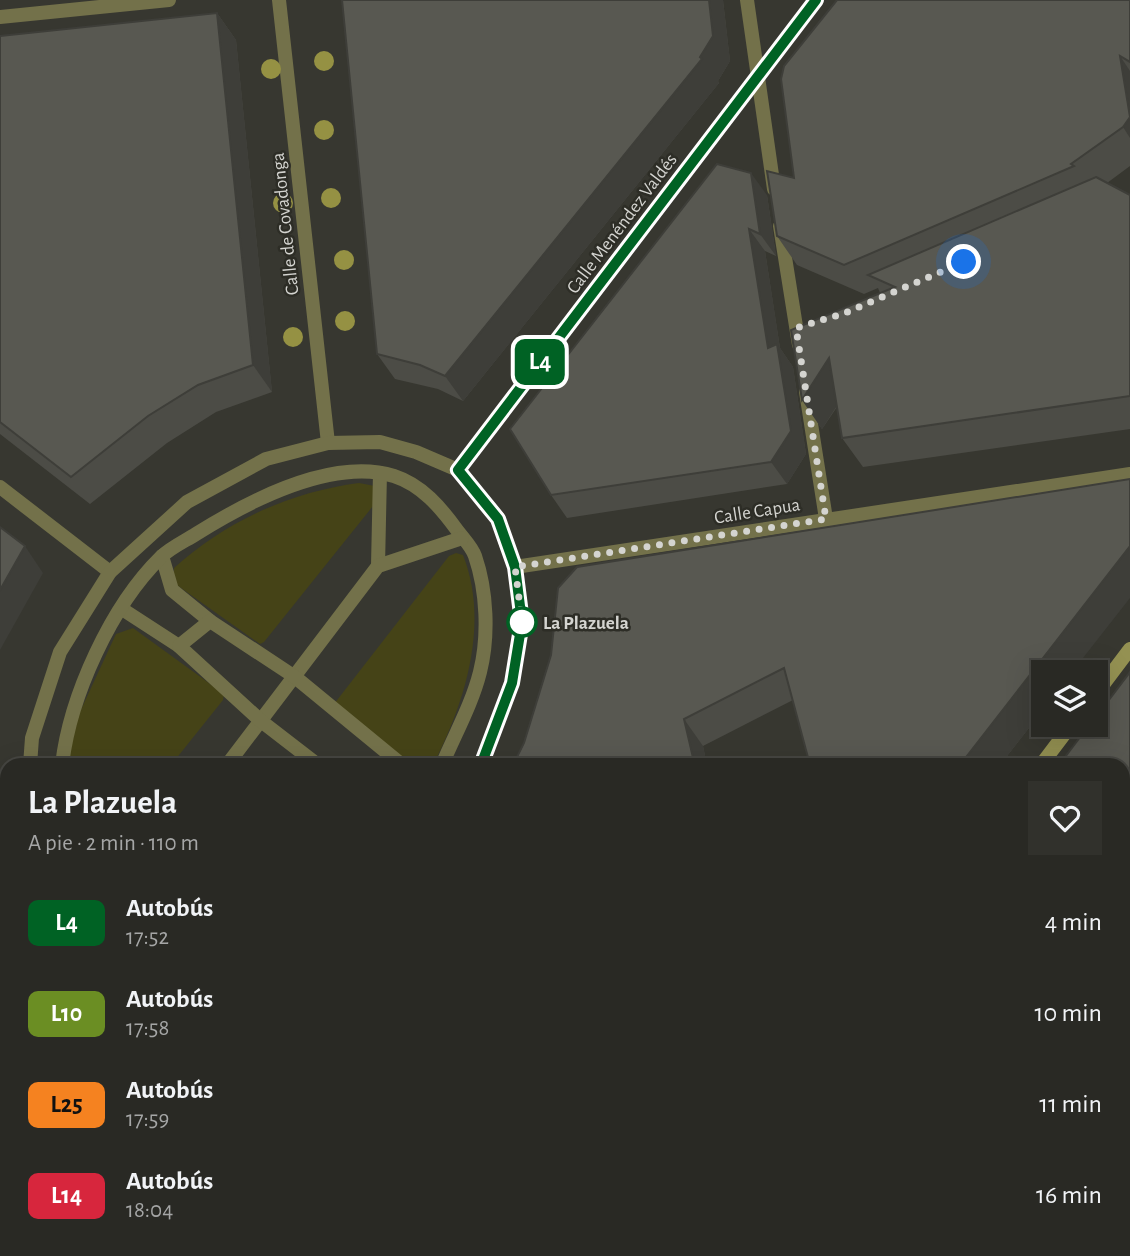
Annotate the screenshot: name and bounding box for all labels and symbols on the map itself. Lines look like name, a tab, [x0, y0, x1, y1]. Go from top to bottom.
street label: Calle Menéndez Valdés	[563, 150, 681, 298]
street label: Calle de Covadonga	[269, 151, 302, 296]
your location	[946, 244, 981, 279]
line badge: L4	[508, 339, 572, 385]
street label: Calle Capua	[713, 495, 802, 528]
marker: La Plazuela	[507, 607, 537, 637]
place label: La Plazuela	[543, 614, 629, 633]

